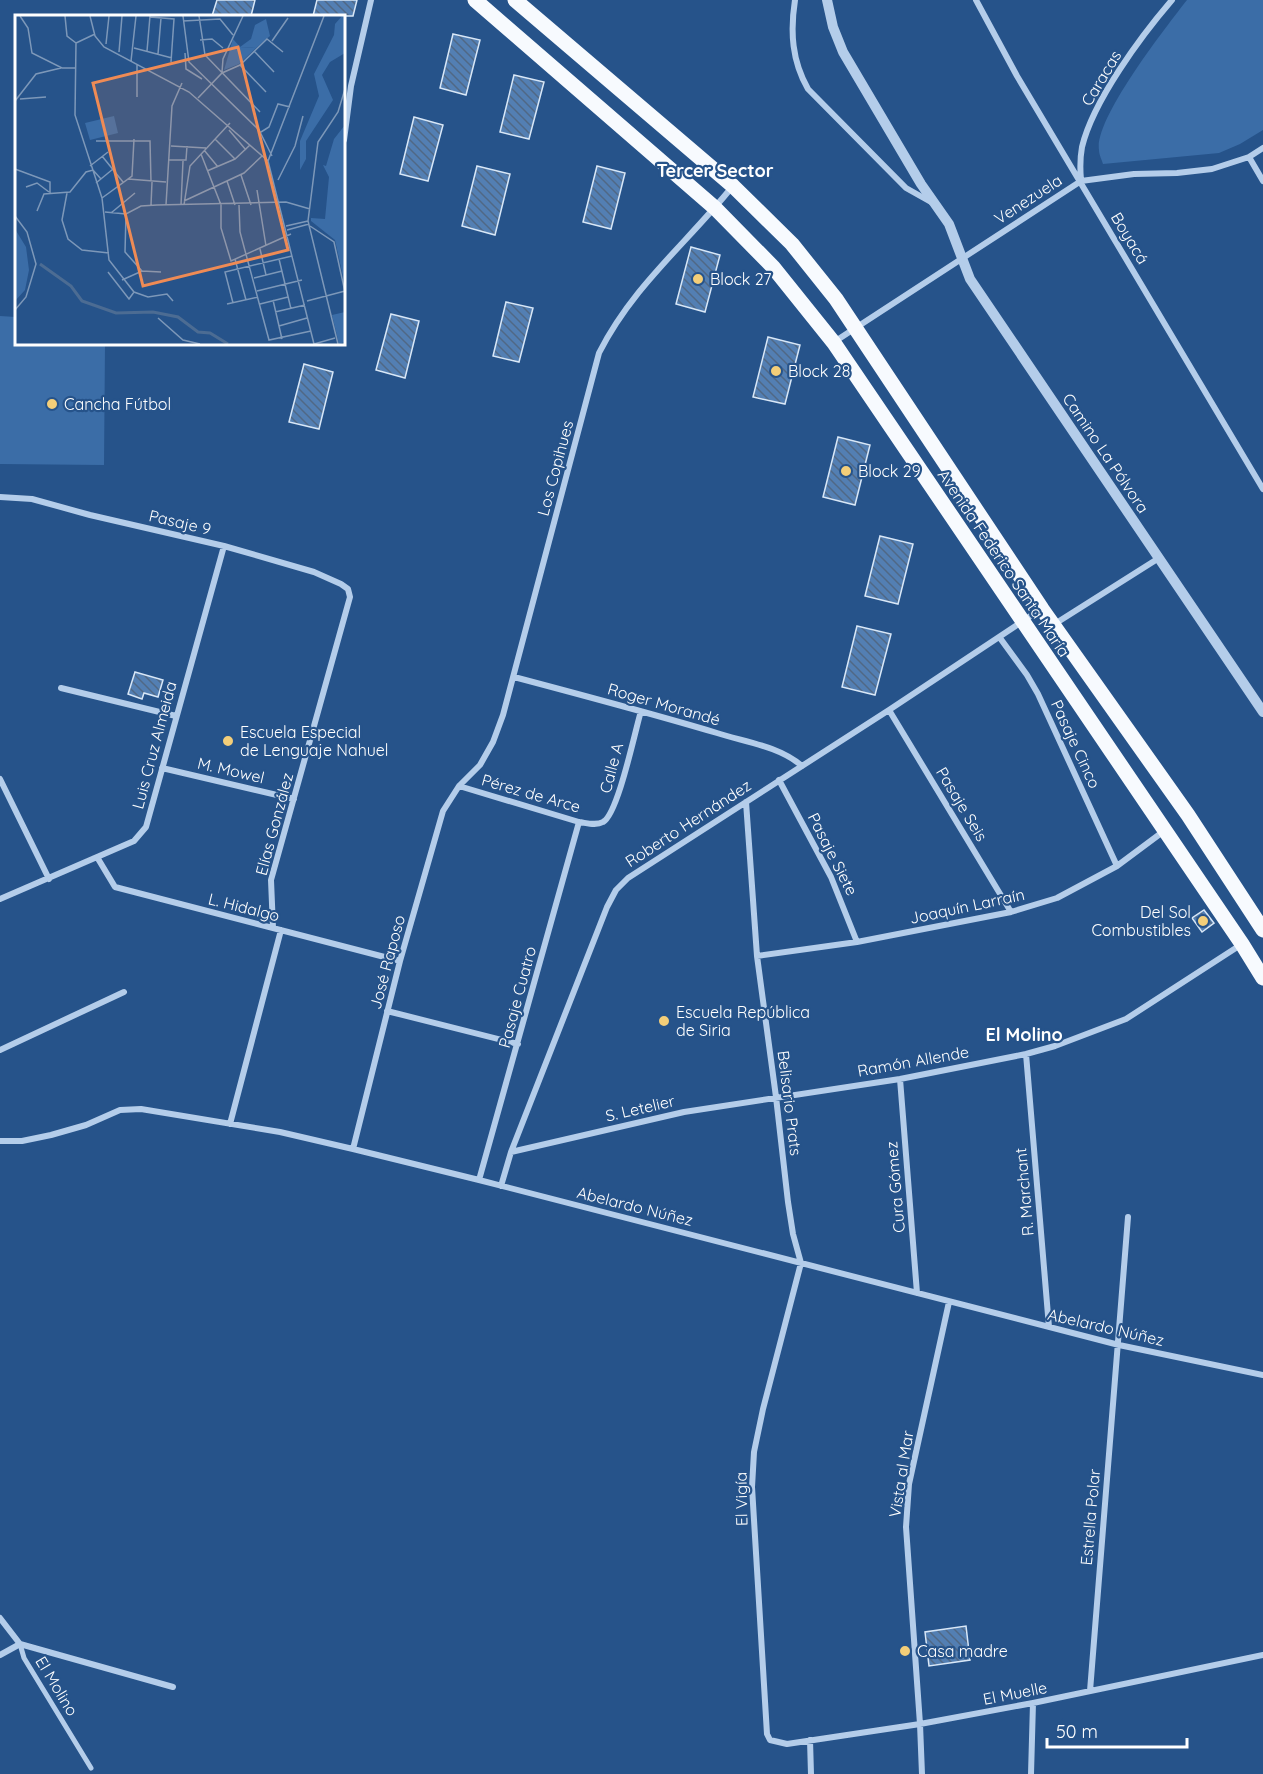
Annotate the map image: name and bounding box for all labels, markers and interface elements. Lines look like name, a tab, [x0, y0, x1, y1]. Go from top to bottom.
inset map	[15, 15, 345, 345]
street label: Caracas	[1077, 47, 1125, 109]
district label: Tercer Sector	[656, 159, 774, 182]
street label: Venezuela	[990, 170, 1066, 228]
street label: Boyacá	[1107, 208, 1153, 268]
place label: Block 27	[710, 269, 772, 289]
marker: Block 27	[691, 272, 705, 286]
place label: Block 28	[788, 361, 850, 381]
marker: Block 28	[769, 364, 783, 378]
street label: Camino La Pólvora	[1059, 389, 1153, 517]
place label: Cancha Fútbol	[64, 394, 171, 414]
marker: Cancha Fútbol	[45, 397, 59, 411]
street label: Los Copihues	[533, 418, 577, 518]
place label: Block 29	[858, 461, 921, 481]
marker: Block 29	[839, 464, 853, 478]
street label: Avenida Federico Santa María	[934, 465, 1074, 661]
street label: Pasaje 9	[147, 505, 213, 539]
street label: Roger Morandé	[605, 678, 723, 730]
street label: Luis Cruz Almeida	[127, 679, 181, 811]
street label: Pasaje Cinco	[1047, 697, 1105, 791]
place label: Escuela Especial de Lenguaje Nahuel	[240, 722, 389, 760]
marker: Escuela Especial de Lenguaje Nahuel	[221, 734, 235, 748]
street label: Calle A	[595, 741, 627, 795]
street label: M. Mowel	[196, 753, 266, 787]
street label: Pasaje Seis	[932, 763, 992, 845]
street label: Pérez de Arce	[479, 769, 583, 817]
street label: Elías González	[251, 771, 297, 877]
street label: Roberto Hernández	[621, 775, 755, 871]
street label: Pasaje Siete	[804, 809, 862, 899]
street label: Joaquín Larraín	[908, 884, 1026, 928]
street label: L. Hidalgo	[206, 888, 282, 926]
place label: Del Sol Combustibles	[1091, 902, 1191, 940]
street label: José Raposo	[365, 913, 409, 1011]
marker: Del Sol Combustibles	[1196, 914, 1210, 928]
street label: Pasaje Cuatro	[494, 944, 540, 1050]
place label: Escuela República de Siria	[676, 1002, 810, 1040]
marker: Escuela República de Siria	[657, 1014, 671, 1028]
district label: El Molino	[985, 1023, 1063, 1046]
street label: Ramón Allende	[856, 1041, 970, 1081]
street label: Belisario Prats	[774, 1049, 806, 1157]
street label: S. Letelier	[603, 1090, 677, 1126]
street label: Cura Gómez	[881, 1140, 909, 1234]
street label: R. Marchant	[1010, 1147, 1038, 1237]
street label: Abelardo Núñez	[575, 1182, 695, 1230]
street label: Abelardo Núñez	[1046, 1304, 1166, 1350]
street label: Vista al Mar	[884, 1429, 918, 1519]
street label: Estrella Polar	[1076, 1468, 1104, 1566]
street label: El Vigía	[731, 1472, 751, 1526]
place label: Casa madre	[917, 1641, 1008, 1661]
marker: Casa madre	[898, 1644, 912, 1658]
street label: El Molino	[31, 1653, 83, 1719]
street label: El Muelle	[981, 1677, 1049, 1709]
scale bar	[1047, 1711, 1186, 1749]
text: 50 m	[1056, 1720, 1098, 1743]

